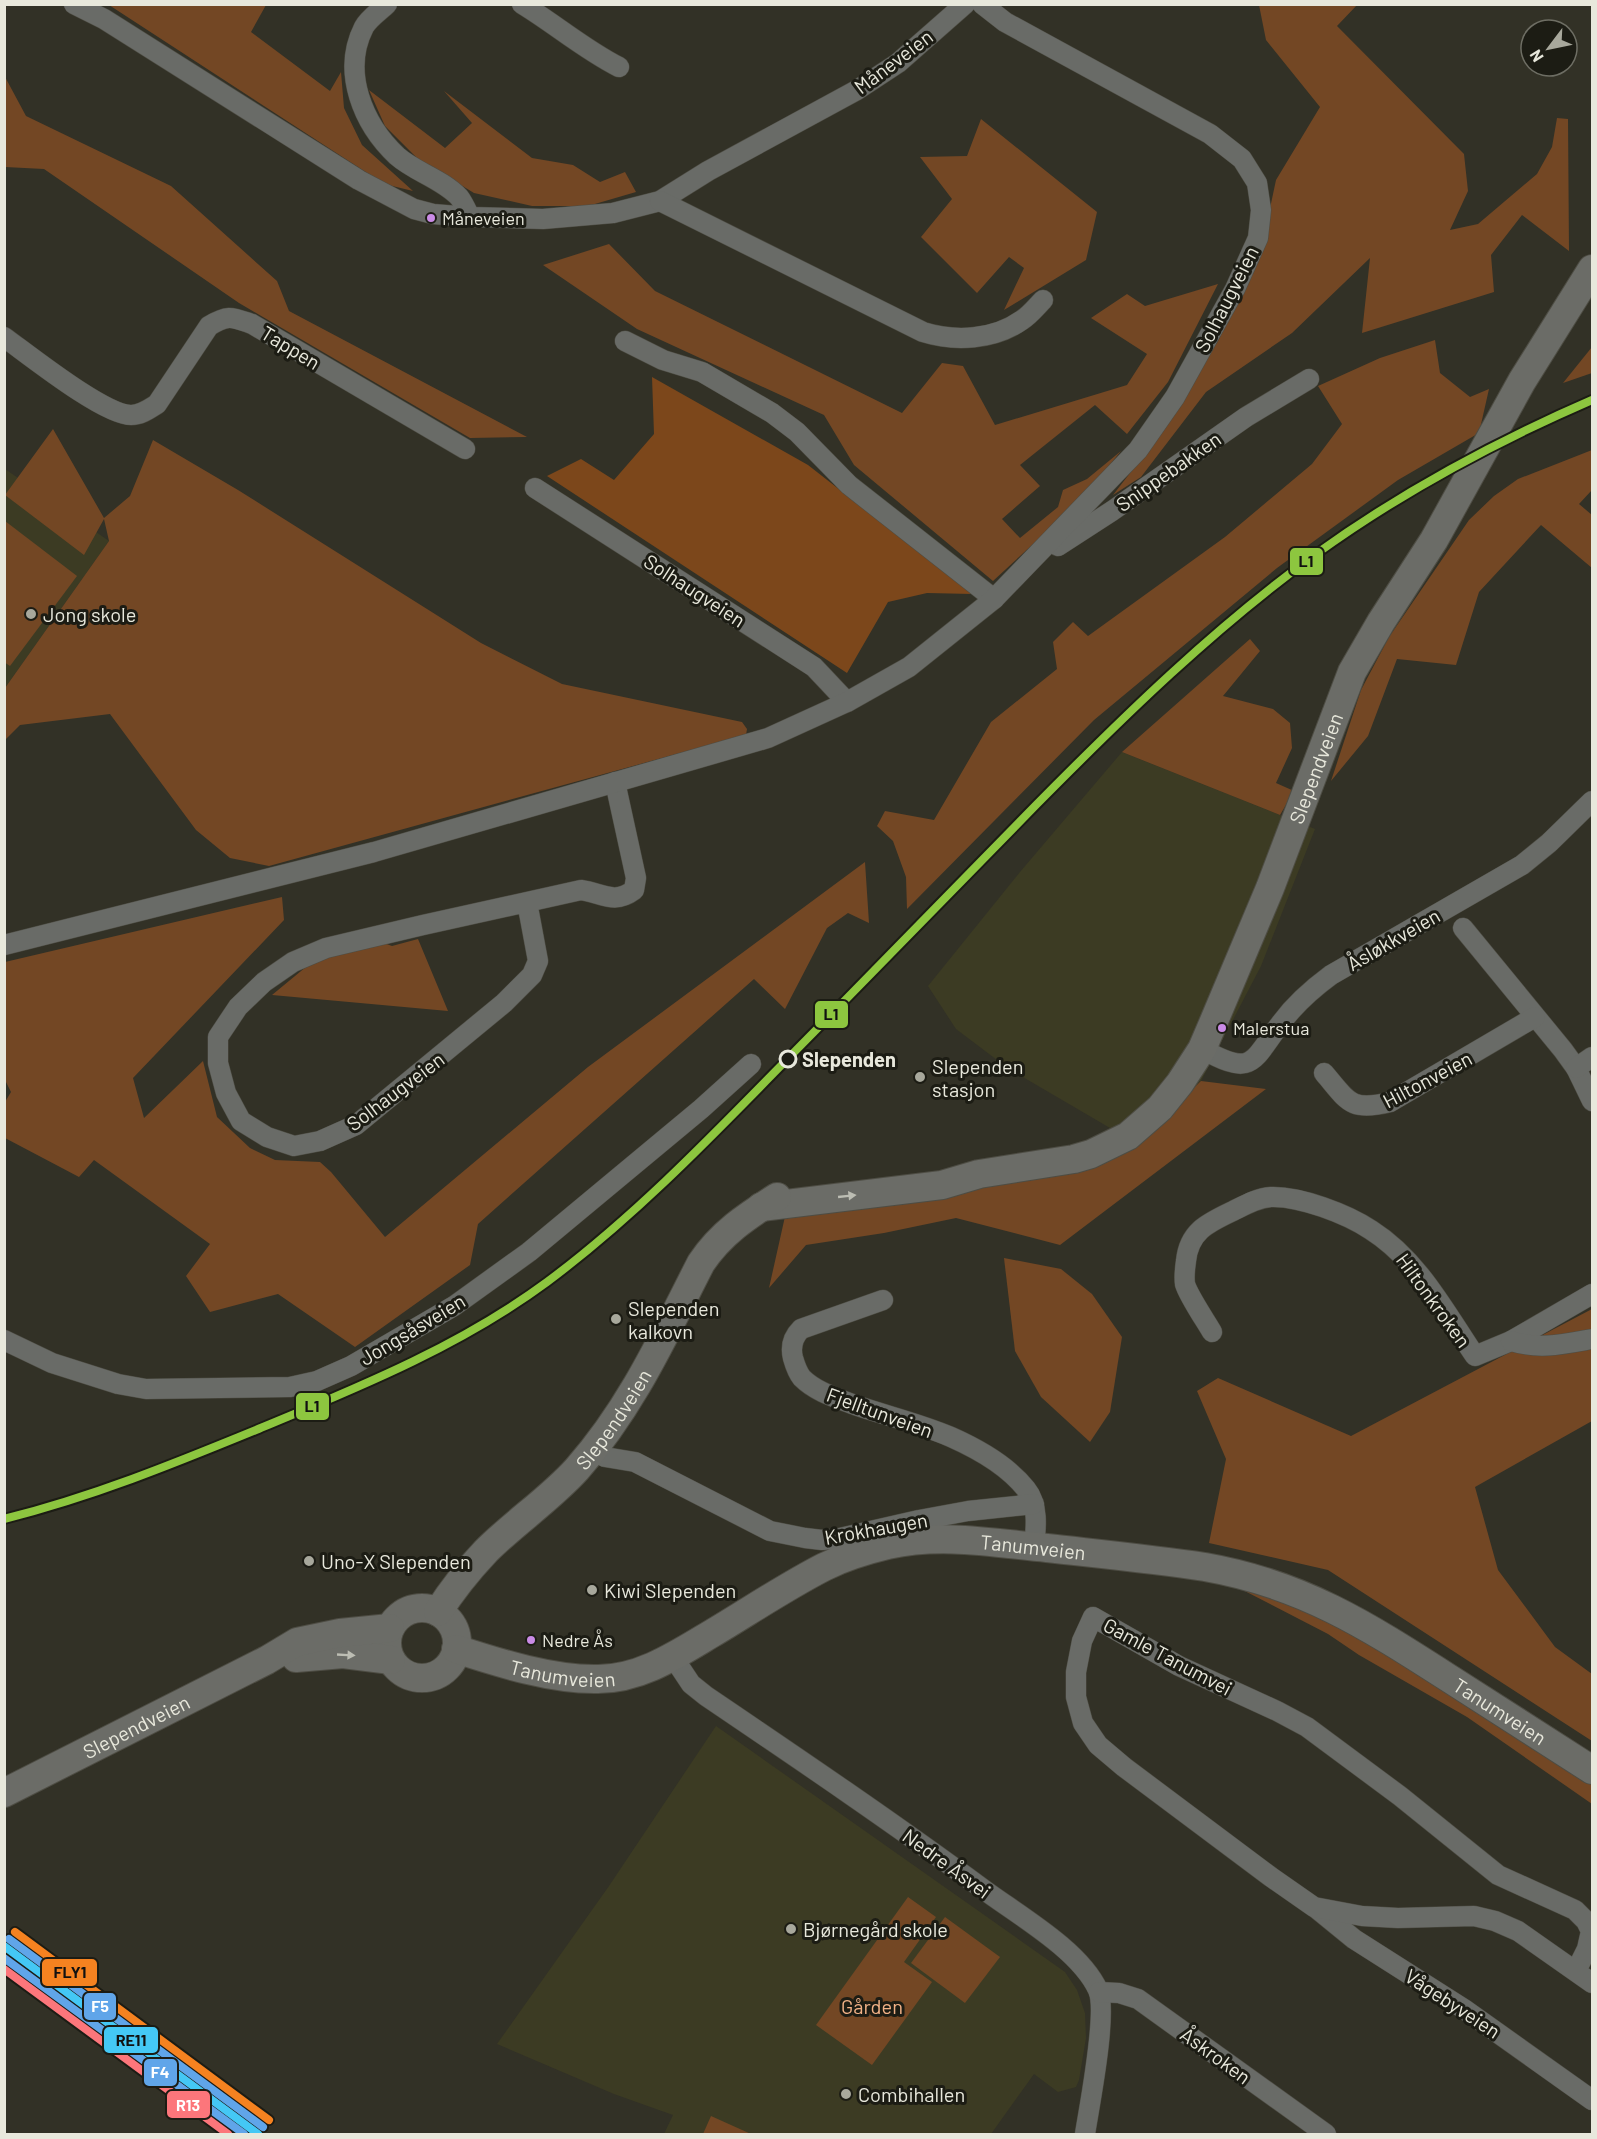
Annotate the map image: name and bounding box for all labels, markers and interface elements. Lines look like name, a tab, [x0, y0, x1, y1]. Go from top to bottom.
north arrow	[1519, 18, 1579, 78]
street label: Måneveien	[849, 24, 937, 98]
text: N	[1525, 47, 1547, 66]
place label: Måneveien	[442, 207, 525, 229]
marker: Måneveien	[425, 212, 437, 224]
street label: Solhaugveien	[1189, 242, 1263, 356]
street label: Tappen	[257, 320, 325, 374]
street label: Snippebakken	[1111, 426, 1225, 516]
line badge: L1	[1289, 547, 1324, 576]
street label: Solhaugveien	[640, 548, 750, 632]
text: L1	[1299, 551, 1313, 570]
place label: Jong skole	[43, 602, 136, 626]
marker: Jong skole	[24, 607, 38, 621]
street label: Slependveien	[1284, 709, 1347, 827]
street label: Åsløkkveien	[1342, 903, 1444, 975]
line badge: L1	[814, 1000, 849, 1029]
text: L1	[824, 1004, 838, 1023]
place label: Malerstua	[1233, 1017, 1309, 1039]
marker: Malerstua	[1216, 1022, 1228, 1034]
street label: Hiltonveien	[1378, 1045, 1476, 1113]
street label: Solhaugveien	[341, 1047, 449, 1135]
place label: Slependen	[802, 1047, 896, 1071]
marker: Slependen	[779, 1050, 797, 1068]
place label: Slependen stasjon	[932, 1054, 1024, 1101]
marker: Slependen stasjon	[913, 1070, 927, 1084]
one-way arrow	[838, 1191, 857, 1201]
street label: Hiltonkroken	[1392, 1248, 1476, 1352]
street label: Jongsåsveien	[355, 1288, 469, 1370]
place label: Slependen kalkovn	[628, 1296, 720, 1343]
marker: Slependen kalkovn	[609, 1312, 623, 1326]
street label: Slependveien	[570, 1365, 656, 1474]
street label: Fjelltunveien	[824, 1382, 936, 1442]
line badge: L1	[295, 1392, 330, 1421]
text: L1	[305, 1396, 319, 1415]
street label: Krokhaugen	[823, 1507, 929, 1549]
street label: Tanumveien	[979, 1529, 1087, 1564]
place label: Uno-X Slependen	[321, 1549, 471, 1573]
marker: Uno-X Slependen	[302, 1554, 316, 1568]
place label: Kiwi Slependen	[604, 1578, 736, 1602]
marker: Kiwi Slependen	[585, 1583, 599, 1597]
street label: Gamle Tanumvei	[1100, 1612, 1236, 1700]
place label: Nedre Ås	[542, 1629, 613, 1651]
marker: Nedre Ås	[525, 1634, 537, 1646]
one-way arrow	[337, 1650, 356, 1659]
street label: Tanumveien	[508, 1654, 616, 1691]
street label: Tanumveien	[1449, 1672, 1551, 1749]
street label: Slependveien	[79, 1689, 193, 1763]
street label: Nedre Åsvei	[898, 1823, 996, 1903]
place label: Bjørnegård skole	[803, 1917, 948, 1941]
marker: Bjørnegård skole	[784, 1922, 798, 1936]
line badge: FLY1	[41, 1958, 98, 1987]
text: FLY1	[54, 1962, 86, 1981]
street label: Vågebyveien	[1401, 1963, 1505, 2043]
line badge: F5	[83, 1992, 117, 2021]
park label: Gården	[841, 1994, 903, 2018]
text: F5	[91, 1996, 109, 2015]
street label: Åskroken	[1176, 2022, 1256, 2088]
line badge: RE11	[103, 2026, 159, 2054]
text: RE11	[116, 2030, 146, 2049]
line badge: F4	[143, 2058, 178, 2087]
text: F4	[151, 2062, 169, 2081]
place label: Combihallen	[858, 2082, 965, 2106]
marker: Combihallen	[839, 2087, 853, 2101]
line badge: R13	[166, 2090, 211, 2119]
text: R13	[176, 2095, 200, 2114]

